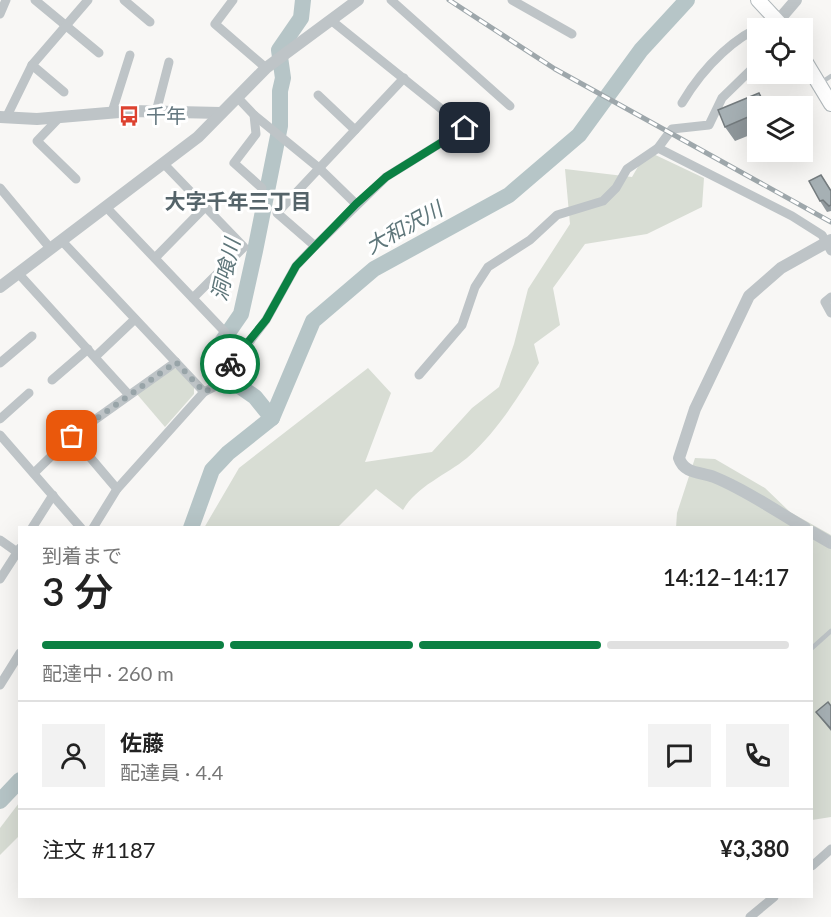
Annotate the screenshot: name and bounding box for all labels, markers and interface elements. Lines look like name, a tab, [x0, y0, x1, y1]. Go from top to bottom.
map controls	[747, 18, 813, 162]
button: locate	[747, 18, 813, 84]
button: layers	[747, 96, 813, 162]
pin	[439, 102, 490, 153]
place label: 千年	[146, 103, 186, 127]
bus stop icon: 千年	[117, 104, 141, 128]
icon: home	[448, 111, 481, 144]
district label: 大字千年三丁目	[165, 188, 312, 213]
water label: 大和沢川	[360, 194, 448, 258]
water label: 洞喰川	[205, 234, 244, 303]
courier	[200, 334, 260, 394]
icon: bike	[214, 348, 247, 381]
pin	[46, 410, 97, 461]
icon: bag	[55, 419, 88, 452]
text: 到着まで	[42, 543, 122, 567]
text: 14:12–14:17	[663, 564, 789, 591]
text: 3 分	[42, 568, 113, 614]
text: 配達中 · 260 m	[42, 661, 174, 685]
button: person	[42, 724, 105, 787]
button: chat	[648, 724, 711, 787]
button: phone	[726, 724, 789, 787]
text: 佐藤	[120, 729, 164, 756]
text: 配達員 · 4.4	[120, 760, 223, 784]
text: ¥3,380	[720, 835, 789, 862]
text: 注文 #1187	[42, 836, 155, 863]

